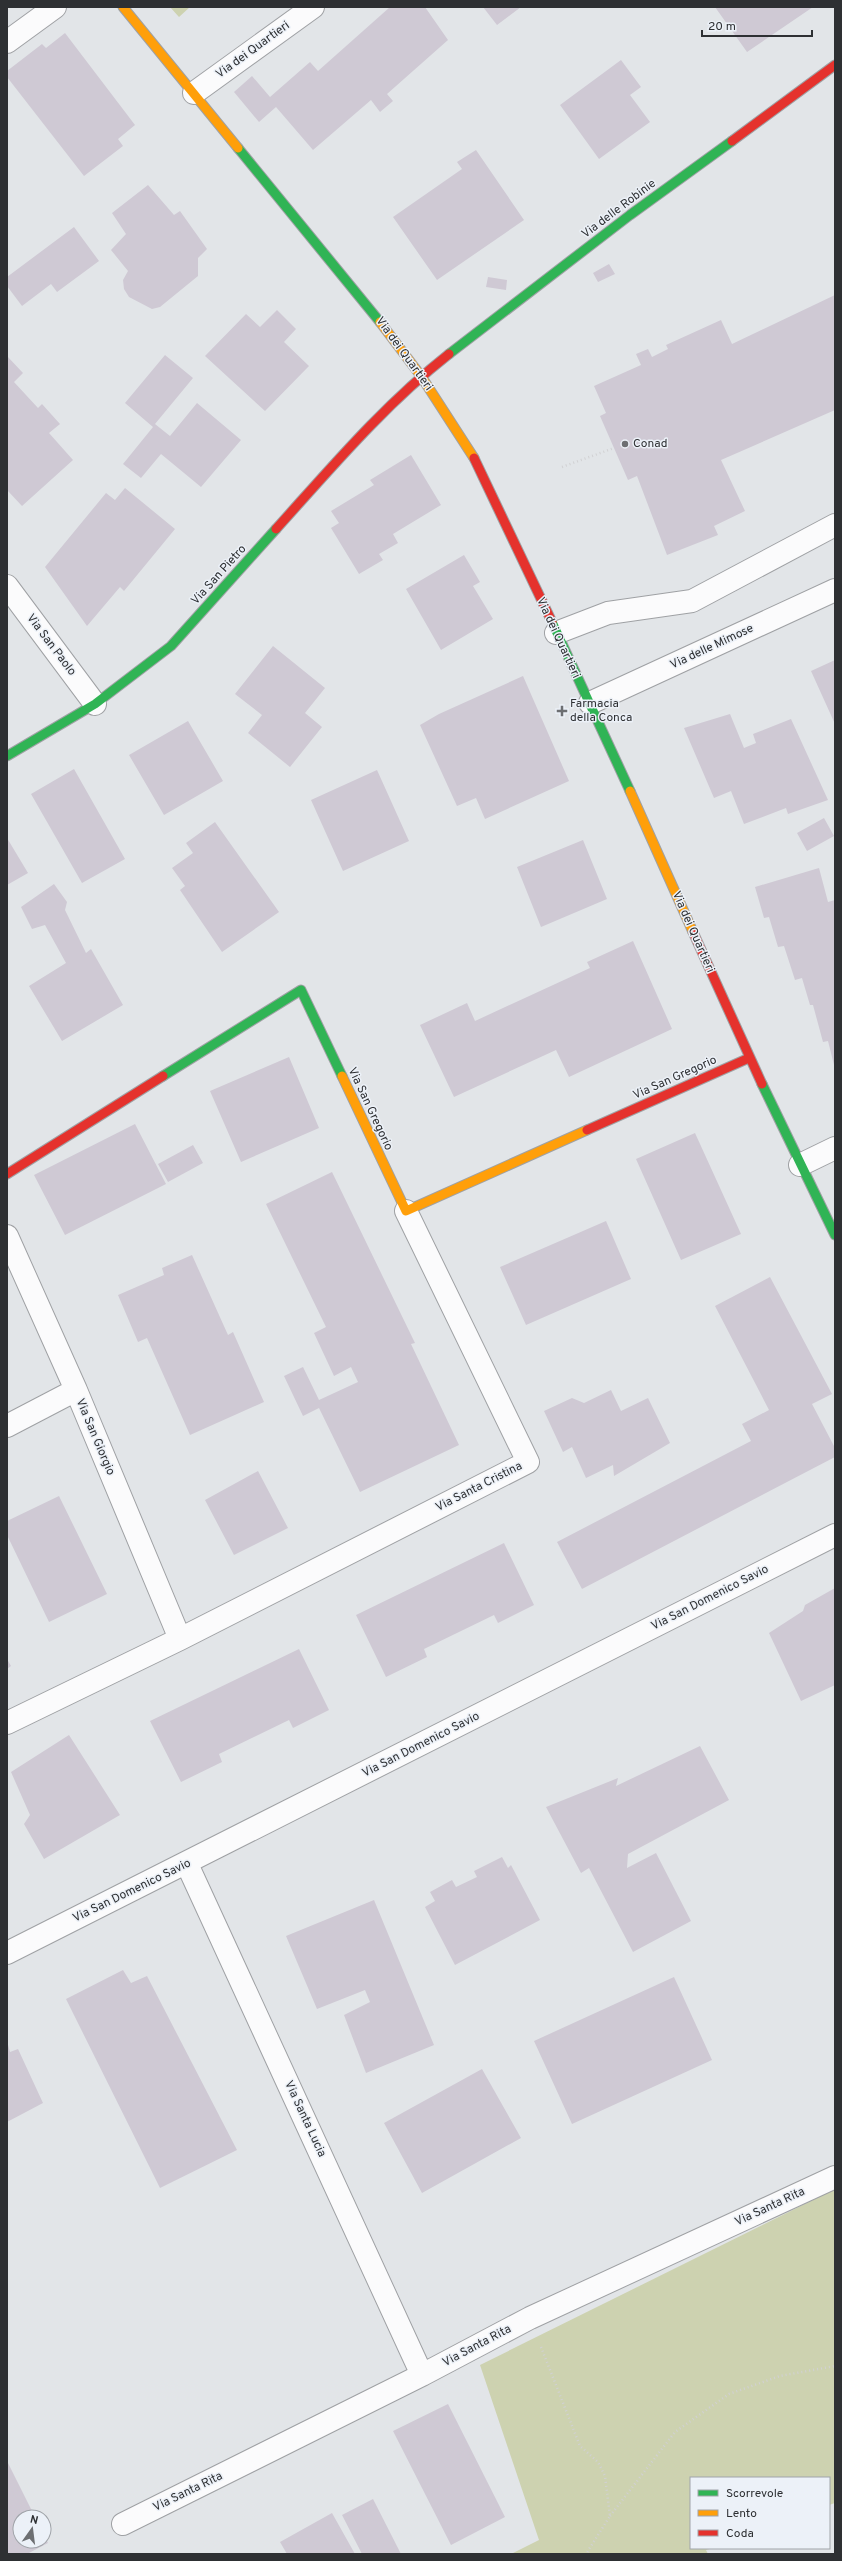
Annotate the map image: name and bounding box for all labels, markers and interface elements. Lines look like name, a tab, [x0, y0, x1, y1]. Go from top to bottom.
scale bar	[702, 12, 812, 38]
street label: Via dei Quartieri	[213, 18, 293, 82]
text: 20 m	[708, 19, 736, 35]
street label: Via delle Robinie	[579, 176, 659, 242]
street label: Via dei Quartieri	[372, 314, 436, 394]
place label: Conad	[633, 436, 668, 452]
marker: Conad	[620, 439, 630, 449]
street label: Via San Pietro	[188, 541, 250, 608]
street label: Via dei Quartieri	[532, 595, 584, 681]
street label: Via San Paolo	[22, 611, 80, 679]
street label: Via delle Mimose	[668, 621, 756, 673]
place label: Farmacia della Conca	[570, 696, 632, 726]
marker: Farmacia della Conca	[557, 706, 567, 716]
street label: Via dei Quartieri	[668, 889, 718, 975]
street label: Via San Gregorio	[631, 1052, 720, 1104]
street label: Via San Gregorio	[344, 1065, 396, 1154]
street label: Via San Giorgio	[72, 1396, 119, 1478]
street label: Via Santa Cristina	[433, 1458, 525, 1516]
street label: Via San Domenico Savio	[649, 1561, 772, 1635]
street label: Via San Domenico Savio	[360, 1708, 483, 1782]
street label: Via San Domenico Savio	[70, 1855, 194, 1927]
street label: Via Santa Lucia	[280, 2078, 330, 2160]
street label: Via Santa Rita	[732, 2184, 808, 2230]
street label: Via Santa Rita	[440, 2321, 514, 2371]
street label: Via Santa Rita	[151, 2468, 225, 2516]
legend	[690, 2477, 830, 2549]
text: Scorrevole	[726, 2486, 783, 2502]
text: Lento	[726, 2506, 757, 2522]
north arrow	[12, 2509, 52, 2549]
text: N	[29, 2513, 40, 2528]
text: Coda	[726, 2526, 754, 2542]

